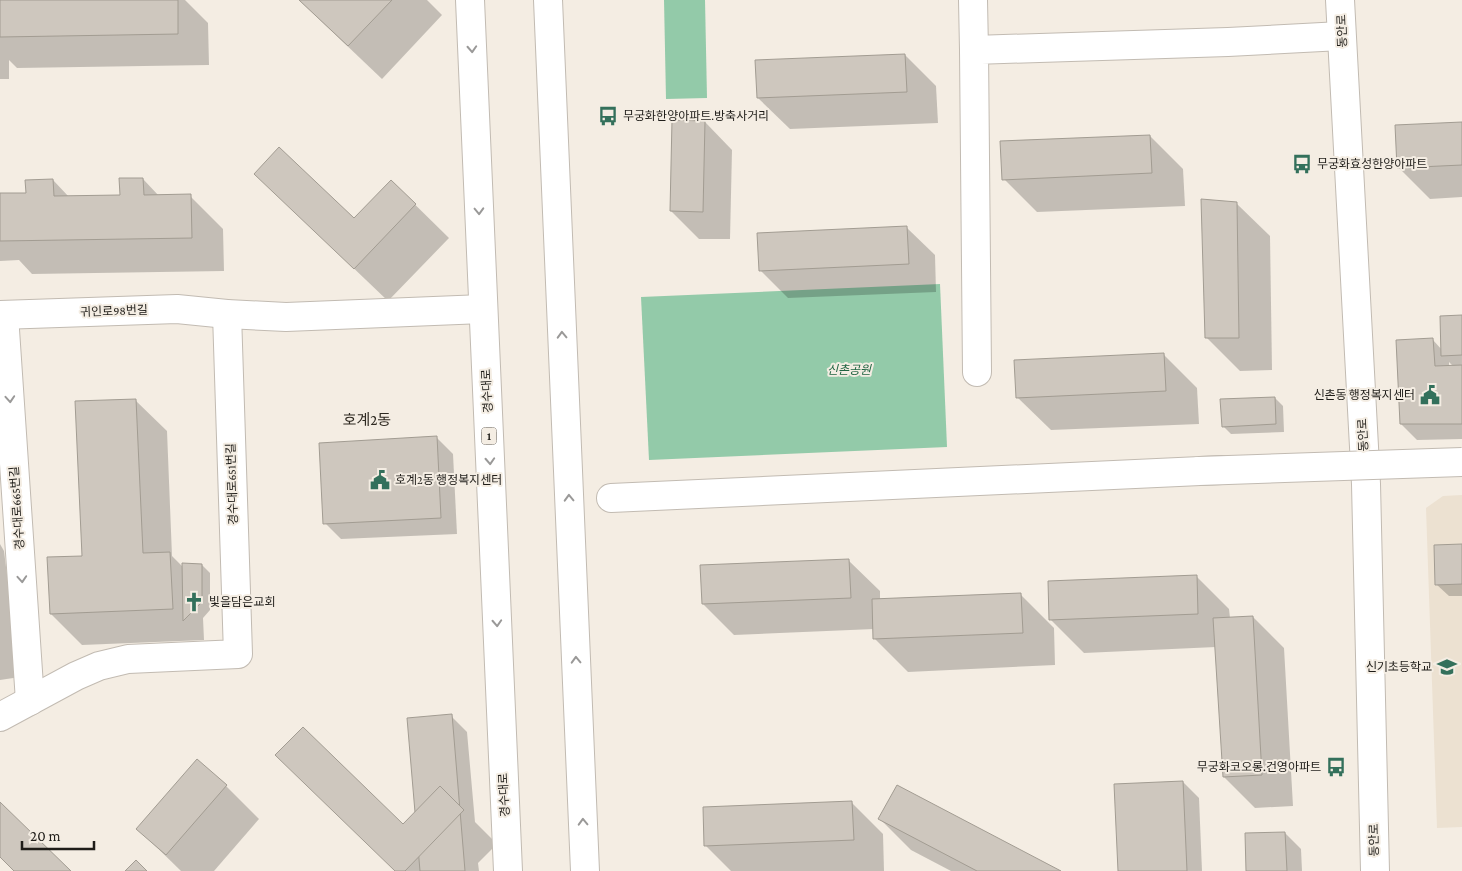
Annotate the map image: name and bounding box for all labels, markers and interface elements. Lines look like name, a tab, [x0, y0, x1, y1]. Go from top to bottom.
street label: 동안로	[1334, 14, 1350, 48]
one-way arrow	[466, 45, 477, 53]
bus stop icon: 무궁화한양아파트.방축사거리	[597, 105, 619, 127]
place label: 무궁화한양아파트.방축사거리	[623, 109, 769, 123]
bus stop icon: 무궁화효성한양아파트	[1291, 153, 1313, 175]
place label: 무궁화효성한양아파트	[1317, 157, 1427, 171]
one-way arrow	[473, 207, 484, 215]
street label: 귀인로98번길	[80, 303, 148, 319]
one-way arrow	[557, 331, 568, 339]
park label: 신촌공원	[827, 363, 872, 377]
street label: 경수대로	[479, 369, 495, 413]
public building icon: 신촌동 행정복지센터	[1419, 384, 1441, 406]
place label: 신촌동 행정복지센터	[1313, 388, 1415, 402]
one-way arrow	[4, 395, 15, 403]
district label: 호계2동	[343, 412, 391, 428]
street label: 동안로	[1355, 418, 1371, 452]
road number: 1	[482, 428, 496, 444]
street label: 경수대로651번길	[224, 443, 240, 525]
one-way arrow	[484, 457, 495, 465]
street label: 경수대로665번길	[7, 466, 27, 550]
public building icon: 호계2동 행정복지센터	[369, 469, 391, 491]
place label: 호계2동 행정복지센터	[395, 473, 502, 487]
one-way arrow	[564, 493, 574, 501]
one-way arrow	[16, 575, 27, 583]
church icon: 빛을담은교회	[183, 591, 205, 613]
place label: 빛을담은교회	[209, 595, 275, 609]
one-way arrow	[491, 619, 502, 627]
one-way arrow	[571, 656, 581, 664]
school or university icon: 신기초등학교	[1436, 656, 1458, 678]
place label: 신기초등학교	[1366, 660, 1432, 674]
bus stop icon: 무궁화코오롱.건영아파트	[1325, 756, 1347, 778]
place label: 무궁화코오롱.건영아파트	[1197, 760, 1321, 774]
street label: 경수대로	[496, 773, 512, 817]
scale bar	[22, 818, 95, 850]
one-way arrow	[577, 818, 588, 826]
street label: 동안로	[1367, 823, 1381, 857]
text: 20 m	[30, 828, 61, 844]

